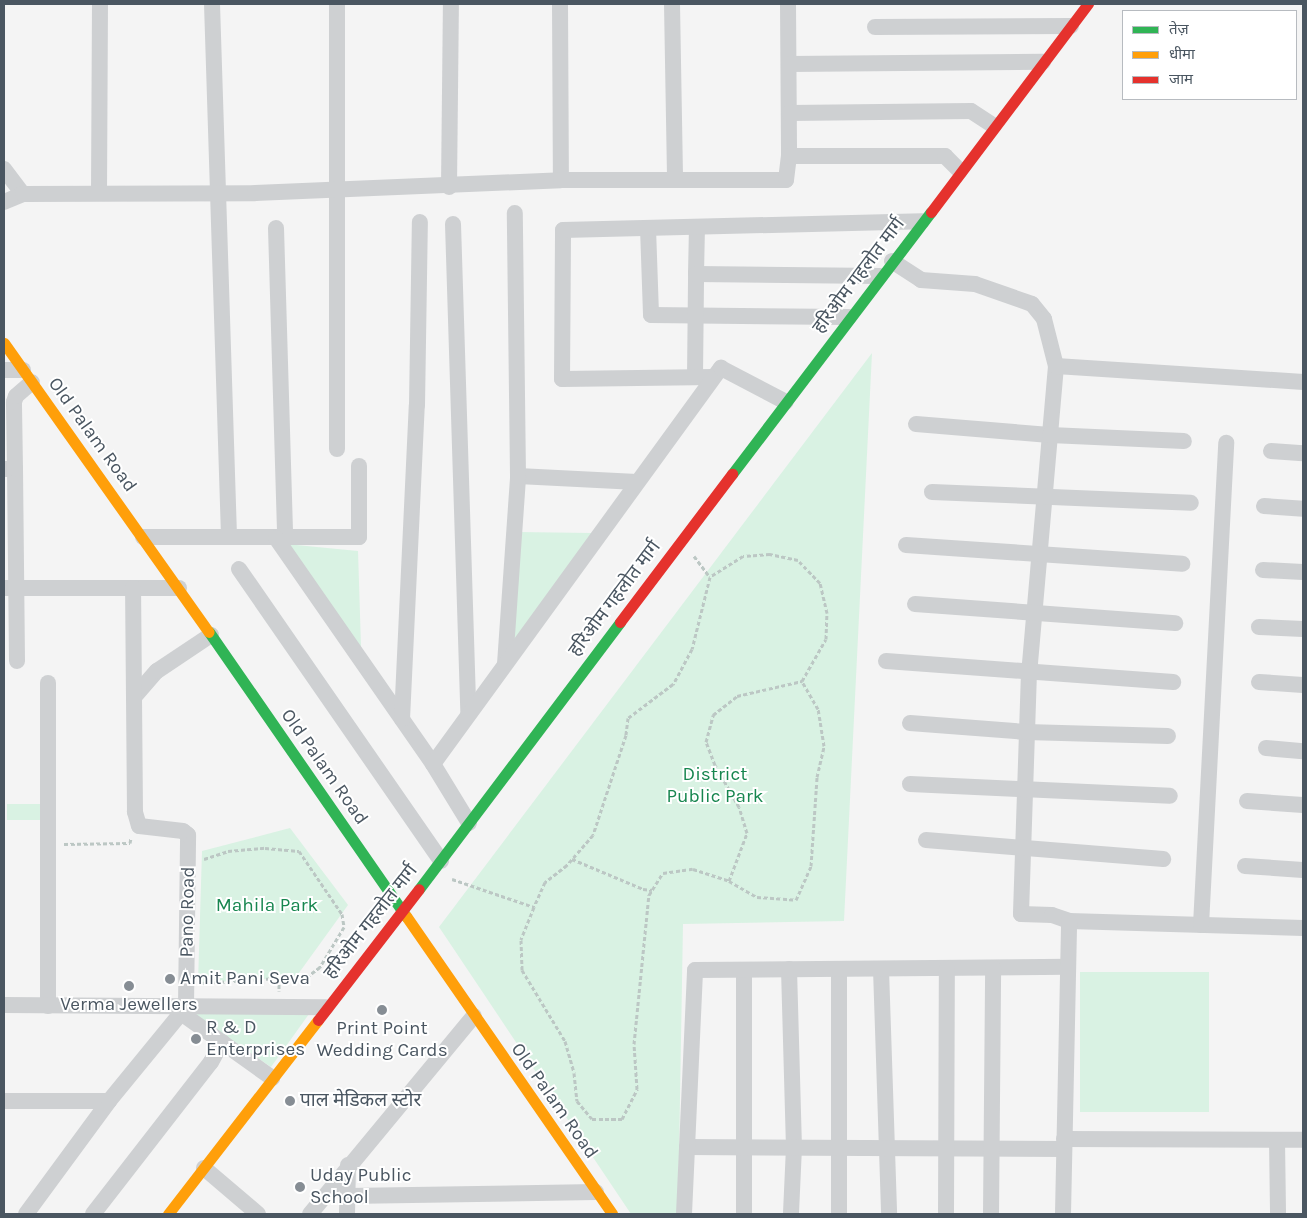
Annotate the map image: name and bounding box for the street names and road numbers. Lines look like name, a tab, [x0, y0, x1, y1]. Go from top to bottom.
street label: हरिओम गहलोत मार्ग	[808, 214, 910, 338]
street label: Old Palam Road	[43, 373, 141, 497]
street label: हरिओम गहलोत मार्ग	[564, 537, 666, 661]
street label: Old Palam Road	[276, 705, 372, 829]
street label: हरिओम गहलोत मार्ग	[319, 860, 423, 984]
street label: Pano Road	[176, 866, 200, 958]
street label: Old Palam Road	[506, 1039, 602, 1163]

